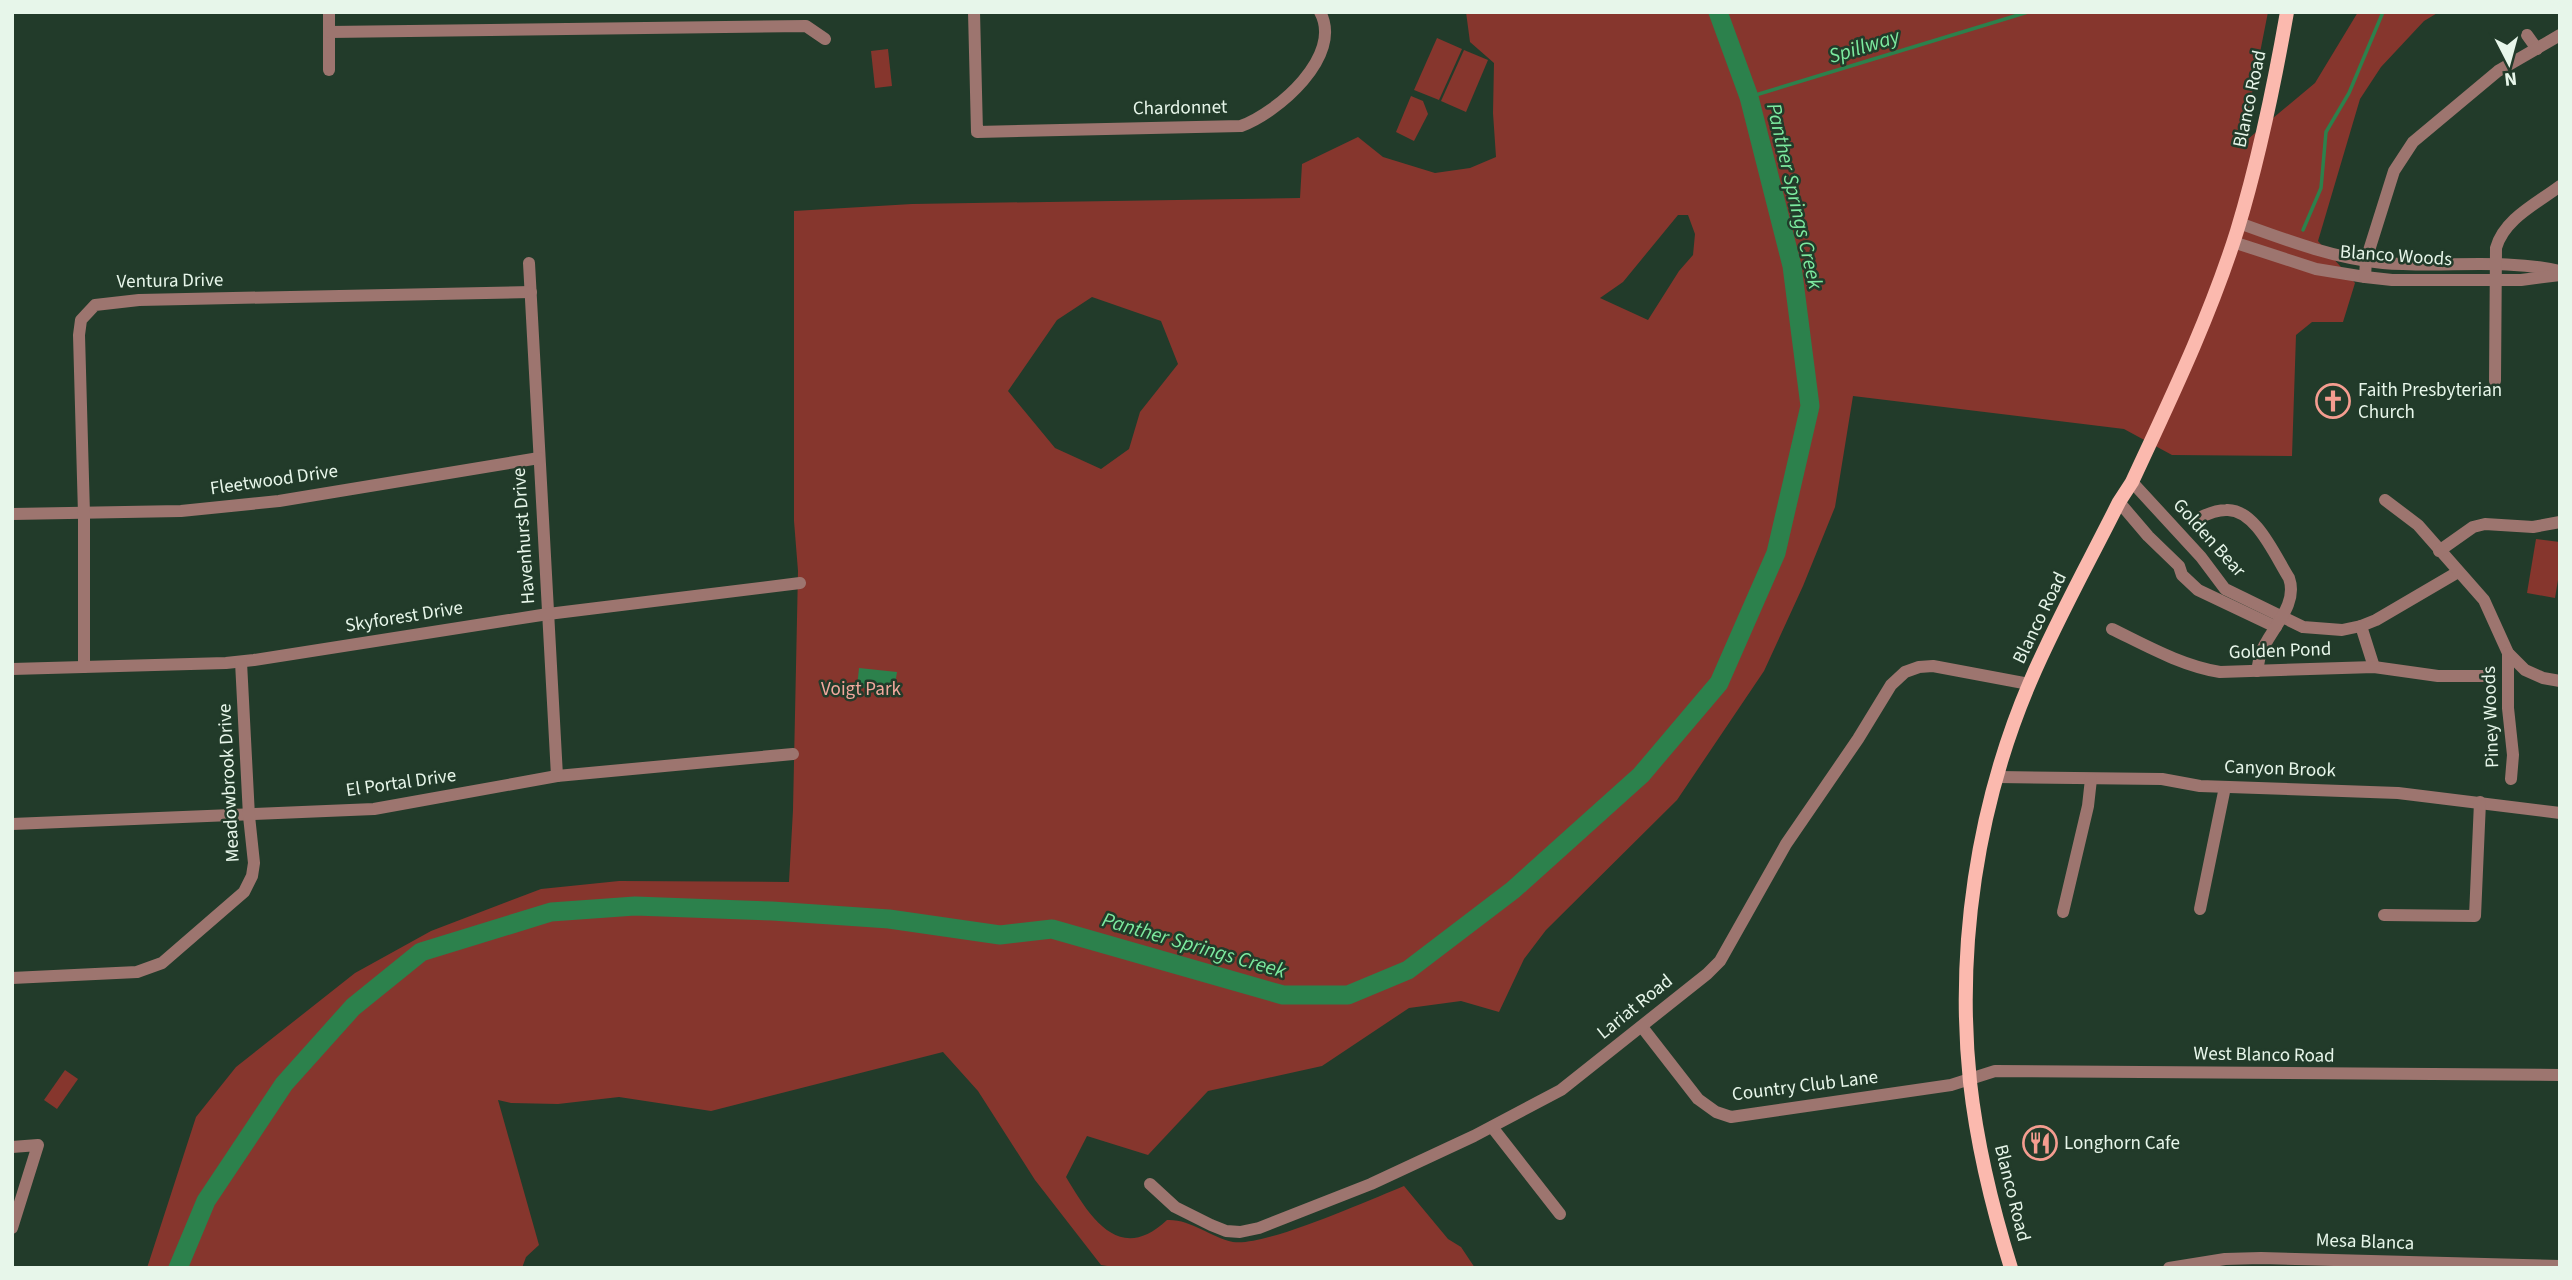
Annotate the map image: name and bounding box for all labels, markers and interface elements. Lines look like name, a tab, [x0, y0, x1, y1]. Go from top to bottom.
water label: Spillway	[1825, 21, 1905, 71]
north arrow	[2474, 28, 2544, 98]
street label: Blanco Road	[2226, 48, 2274, 150]
text: N	[2503, 64, 2518, 93]
street label: Chardonnet	[1133, 94, 1228, 122]
water label: Panther Springs Creek	[1759, 100, 1831, 293]
street label: Blanco Woods	[2339, 239, 2453, 273]
street label: Ventura Drive	[116, 267, 224, 295]
place label: Faith Presbyterian Church	[2358, 377, 2502, 426]
church icon: Faith Presbyterian Church	[2314, 382, 2352, 420]
street label: Fleetwood Drive	[208, 458, 340, 502]
street label: Havenhurst Drive	[506, 467, 542, 605]
street label: Golden Bear	[2166, 493, 2252, 584]
street label: Blanco Road	[2006, 568, 2074, 668]
street label: Skyforest Drive	[343, 594, 465, 640]
street label: Golden Pond	[2228, 636, 2332, 666]
street label: Piney Woods	[2476, 665, 2506, 768]
park label: Voigt Park	[821, 676, 901, 703]
street label: Meadowbrook Drive	[211, 703, 247, 863]
street label: Canyon Brook	[2224, 754, 2337, 784]
street label: El Portal Drive	[344, 762, 458, 804]
water label: Panther Springs Creek	[1098, 904, 1291, 986]
street label: Lariat Road	[1591, 968, 1679, 1046]
street label: West Blanco Road	[2193, 1040, 2335, 1070]
street label: Country Club Lane	[1730, 1064, 1880, 1108]
restaurant icon: Longhorn Cafe	[2021, 1124, 2059, 1162]
place label: Longhorn Cafe	[2064, 1130, 2180, 1157]
street label: Blanco Road	[1987, 1142, 2037, 1244]
street label: Mesa Blanca	[2315, 1227, 2415, 1257]

